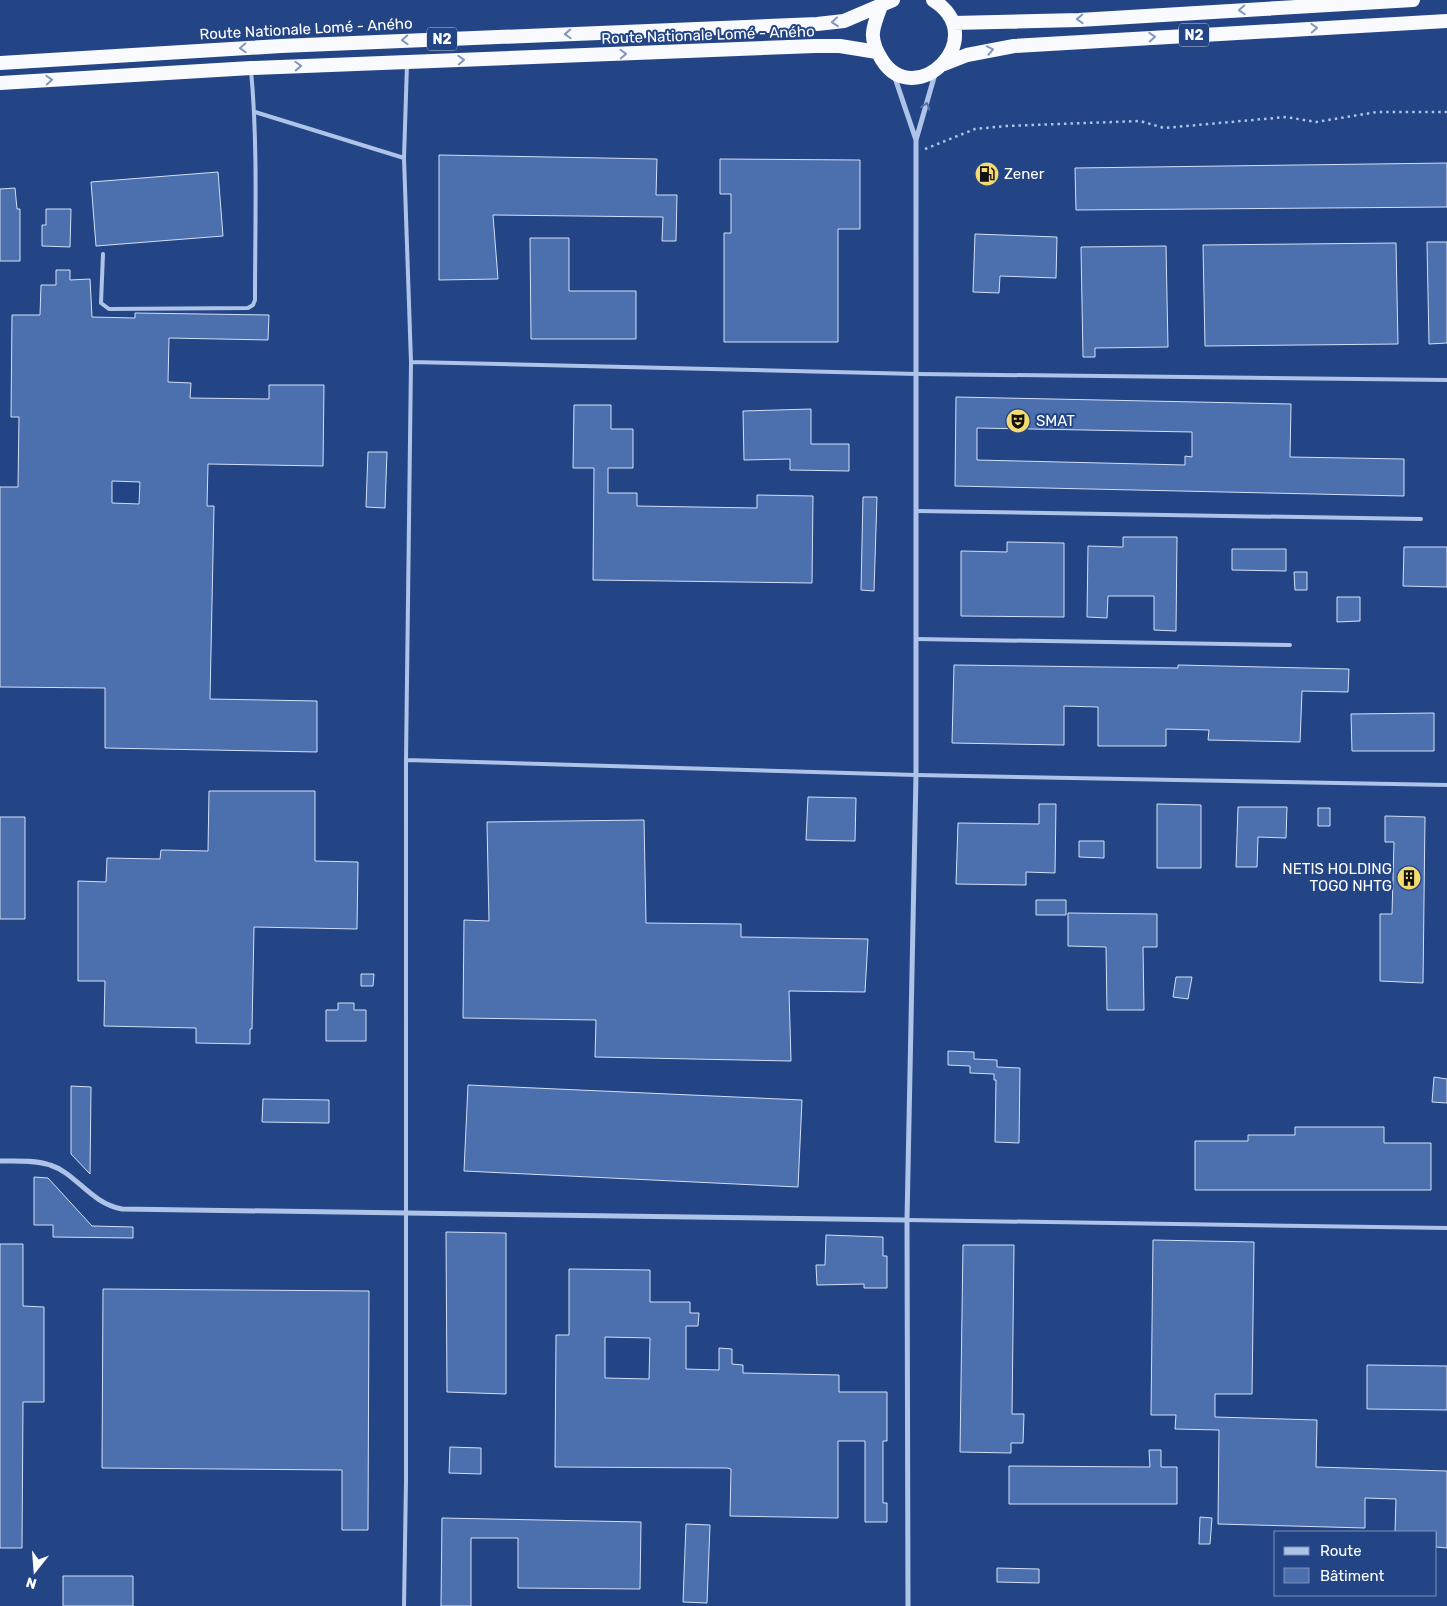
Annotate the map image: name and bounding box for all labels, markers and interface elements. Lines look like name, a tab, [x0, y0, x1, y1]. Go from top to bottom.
one-way arrow	[1238, 4, 1246, 15]
street label: Route Nationale Lomé - Aného	[199, 14, 413, 44]
one-way arrow	[1075, 14, 1083, 25]
one-way arrow	[831, 16, 839, 27]
street label: Route Nationale Lomé - Aného	[601, 22, 815, 48]
one-way arrow	[1311, 22, 1319, 33]
road number: N2	[1179, 24, 1209, 46]
road number: N2	[427, 28, 457, 50]
one-way arrow	[563, 28, 571, 39]
one-way arrow	[1148, 31, 1156, 42]
one-way arrow	[401, 35, 409, 46]
one-way arrow	[239, 43, 247, 54]
one-way arrow	[986, 45, 995, 55]
one-way arrow	[619, 49, 627, 60]
one-way arrow	[457, 54, 465, 65]
one-way arrow	[294, 61, 302, 71]
one-way arrow	[45, 75, 53, 86]
one-way arrow	[920, 101, 931, 110]
fuel station icon: Zener	[974, 161, 1000, 187]
place label: Zener	[1004, 165, 1045, 183]
theatre icon: SMAT	[1005, 408, 1031, 434]
place label: SMAT	[1036, 412, 1075, 430]
place label: NETIS HOLDING TOGO NHTG	[1282, 860, 1392, 895]
building icon: NETIS HOLDING TOGO NHTG	[1396, 865, 1422, 891]
legend	[1274, 1531, 1437, 1596]
text: Route	[1320, 1542, 1362, 1560]
north arrow	[10, 1546, 60, 1596]
text: Bâtiment	[1320, 1567, 1384, 1585]
text: N	[24, 1573, 39, 1593]

